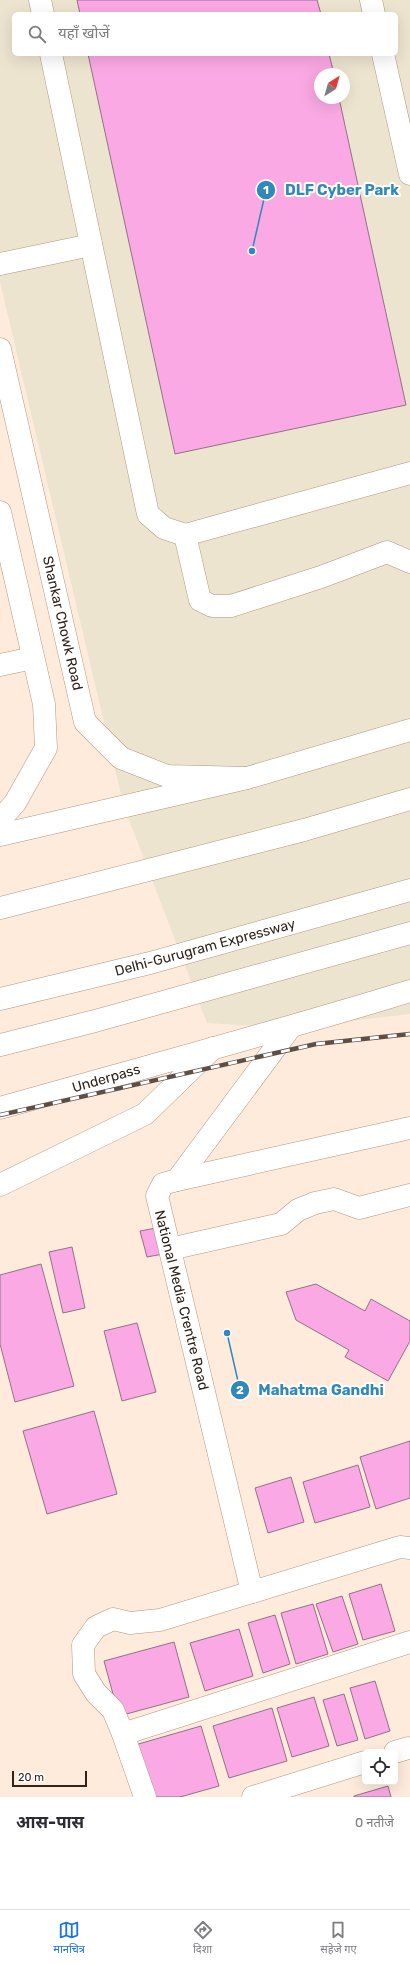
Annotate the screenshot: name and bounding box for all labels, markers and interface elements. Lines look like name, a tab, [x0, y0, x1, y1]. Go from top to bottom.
search box	[12, 12, 398, 56]
icon: search	[26, 23, 48, 45]
text: यहाँ खोजें	[58, 24, 110, 42]
north arrow	[314, 68, 350, 104]
callout: DLF Cyber Park	[256, 176, 407, 203]
text: DLF Cyber Park	[285, 181, 399, 199]
text: 1	[263, 183, 269, 197]
street label: Shankar Chowk Road	[39, 554, 86, 692]
street label: Delhi-Gurugram Expressway	[113, 915, 298, 980]
street label: Underpass	[70, 1061, 142, 1096]
street label: National Media Crentre Road	[151, 1208, 212, 1392]
callout: Mahatma Gandhi	[230, 1376, 391, 1403]
text: Mahatma Gandhi	[258, 1381, 384, 1399]
text: 2	[236, 1383, 244, 1397]
map controls	[362, 1749, 398, 1785]
button: locate	[362, 1749, 398, 1785]
scale bar	[12, 1769, 87, 1788]
text: 20 m	[18, 1771, 44, 1784]
text: आस-पास	[16, 1812, 84, 1832]
text: 0 नतीजे	[355, 1815, 394, 1830]
tab: मानचित्र	[53, 1919, 85, 1957]
tab: दिशा	[192, 1919, 214, 1957]
tab: सहेजे गए	[320, 1919, 357, 1957]

